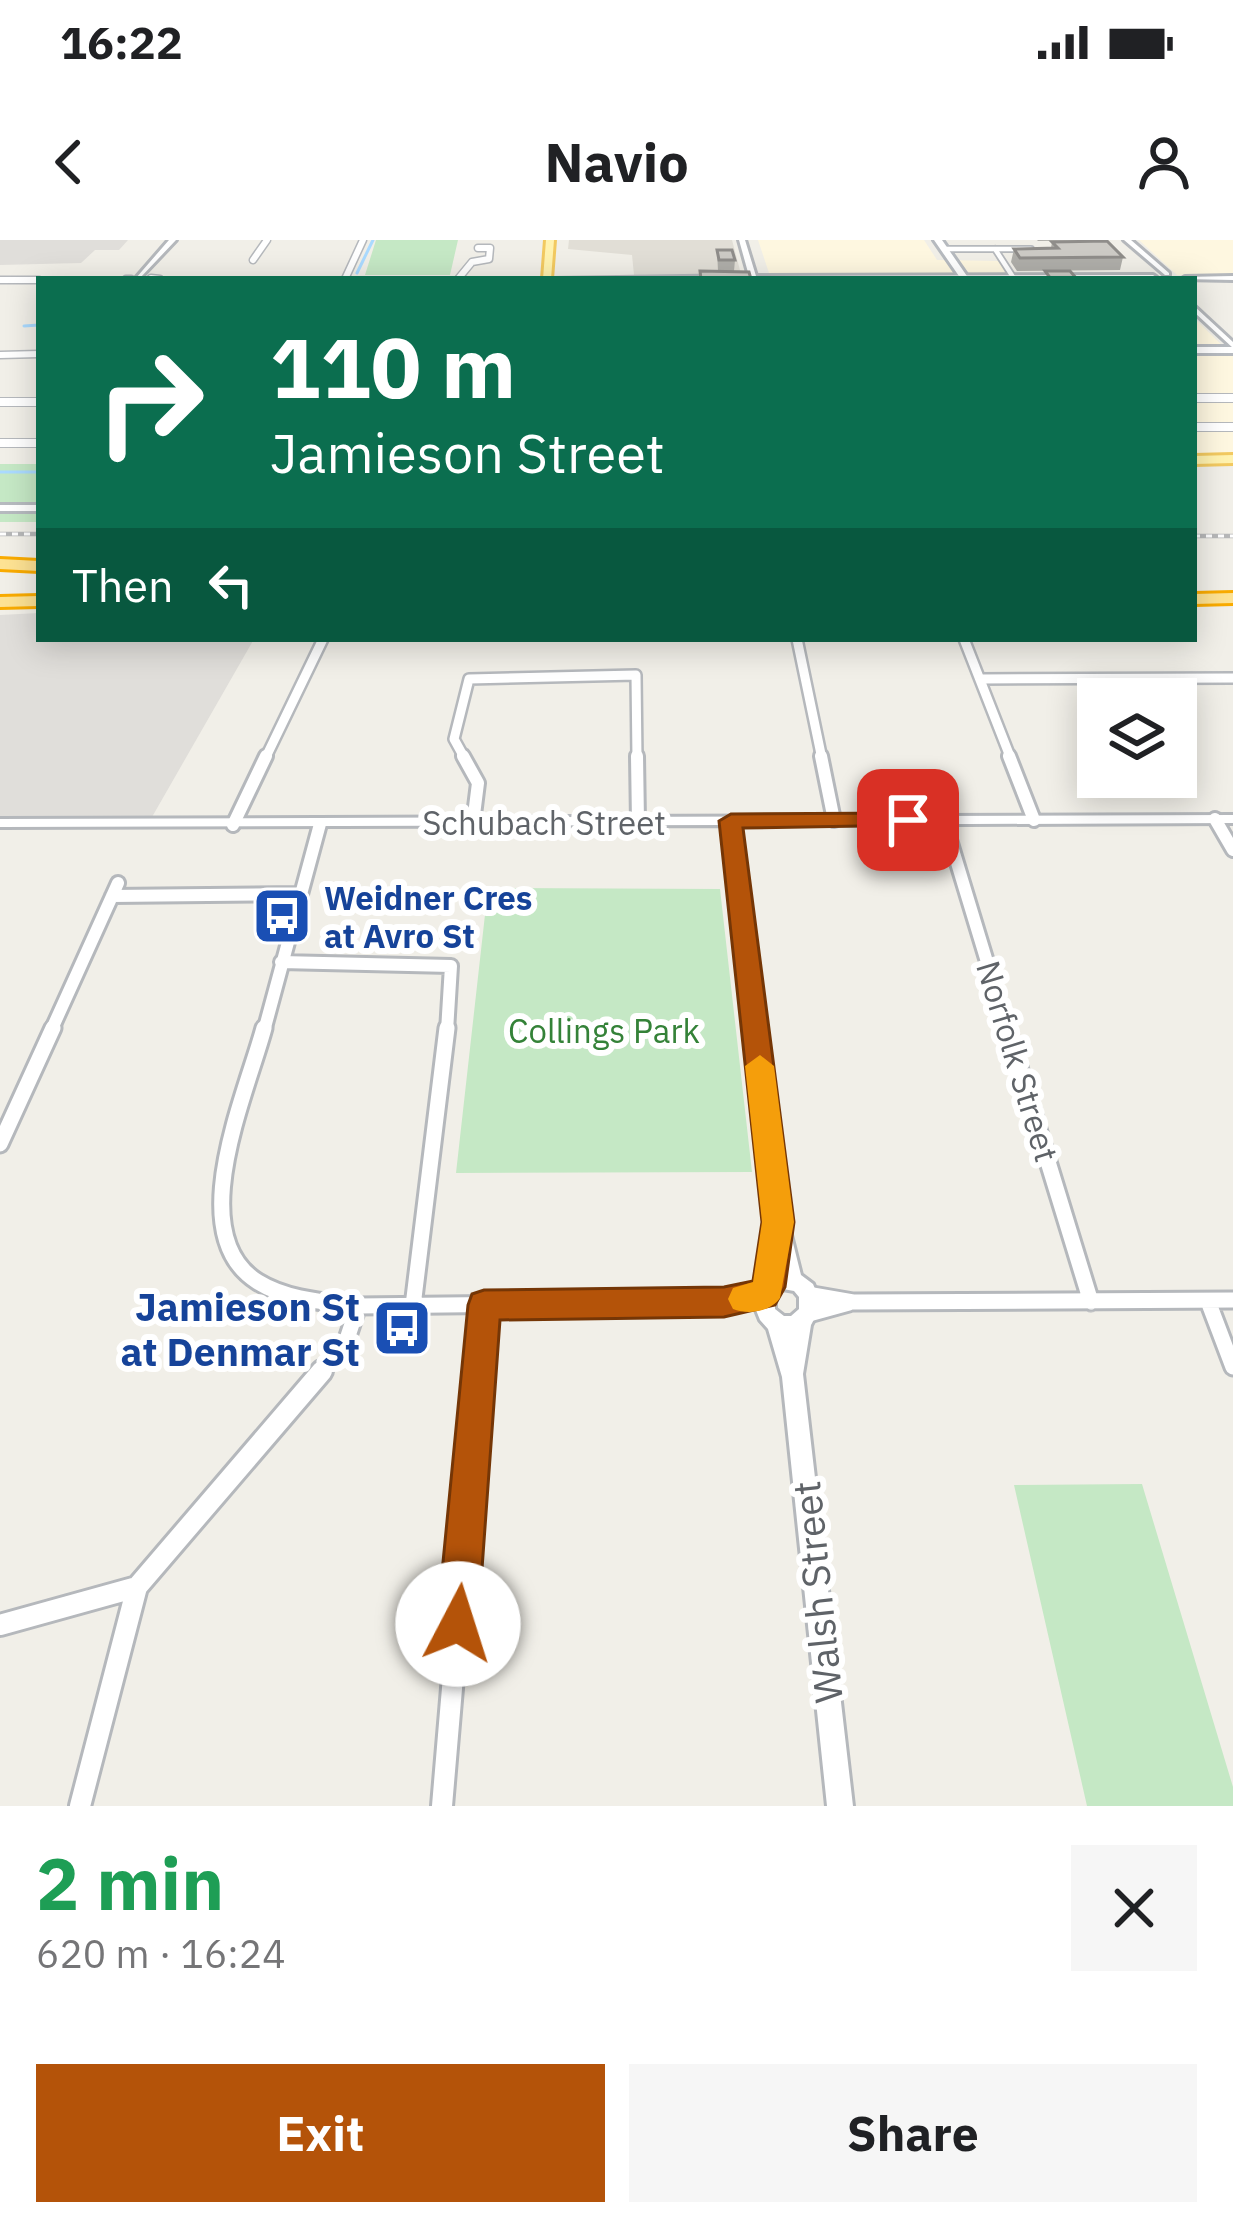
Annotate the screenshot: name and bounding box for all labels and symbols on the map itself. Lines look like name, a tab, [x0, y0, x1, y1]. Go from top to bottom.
pin	[857, 769, 959, 871]
street label: Schubach Street	[422, 801, 666, 844]
place label: Weidner Cres at Avro St	[324, 876, 533, 957]
bus stop icon: Weidner Cres at Avro St	[251, 885, 313, 947]
street label: Norfolk Street	[967, 955, 1069, 1167]
park label: Collings Park	[508, 1009, 700, 1052]
place label: Jamieson St at Denmar St	[120, 1281, 360, 1377]
bus stop icon: Jamieson St at Denmar St	[371, 1297, 433, 1359]
street label: Walsh Street	[780, 1478, 854, 1706]
position arrow	[395, 1561, 521, 1687]

